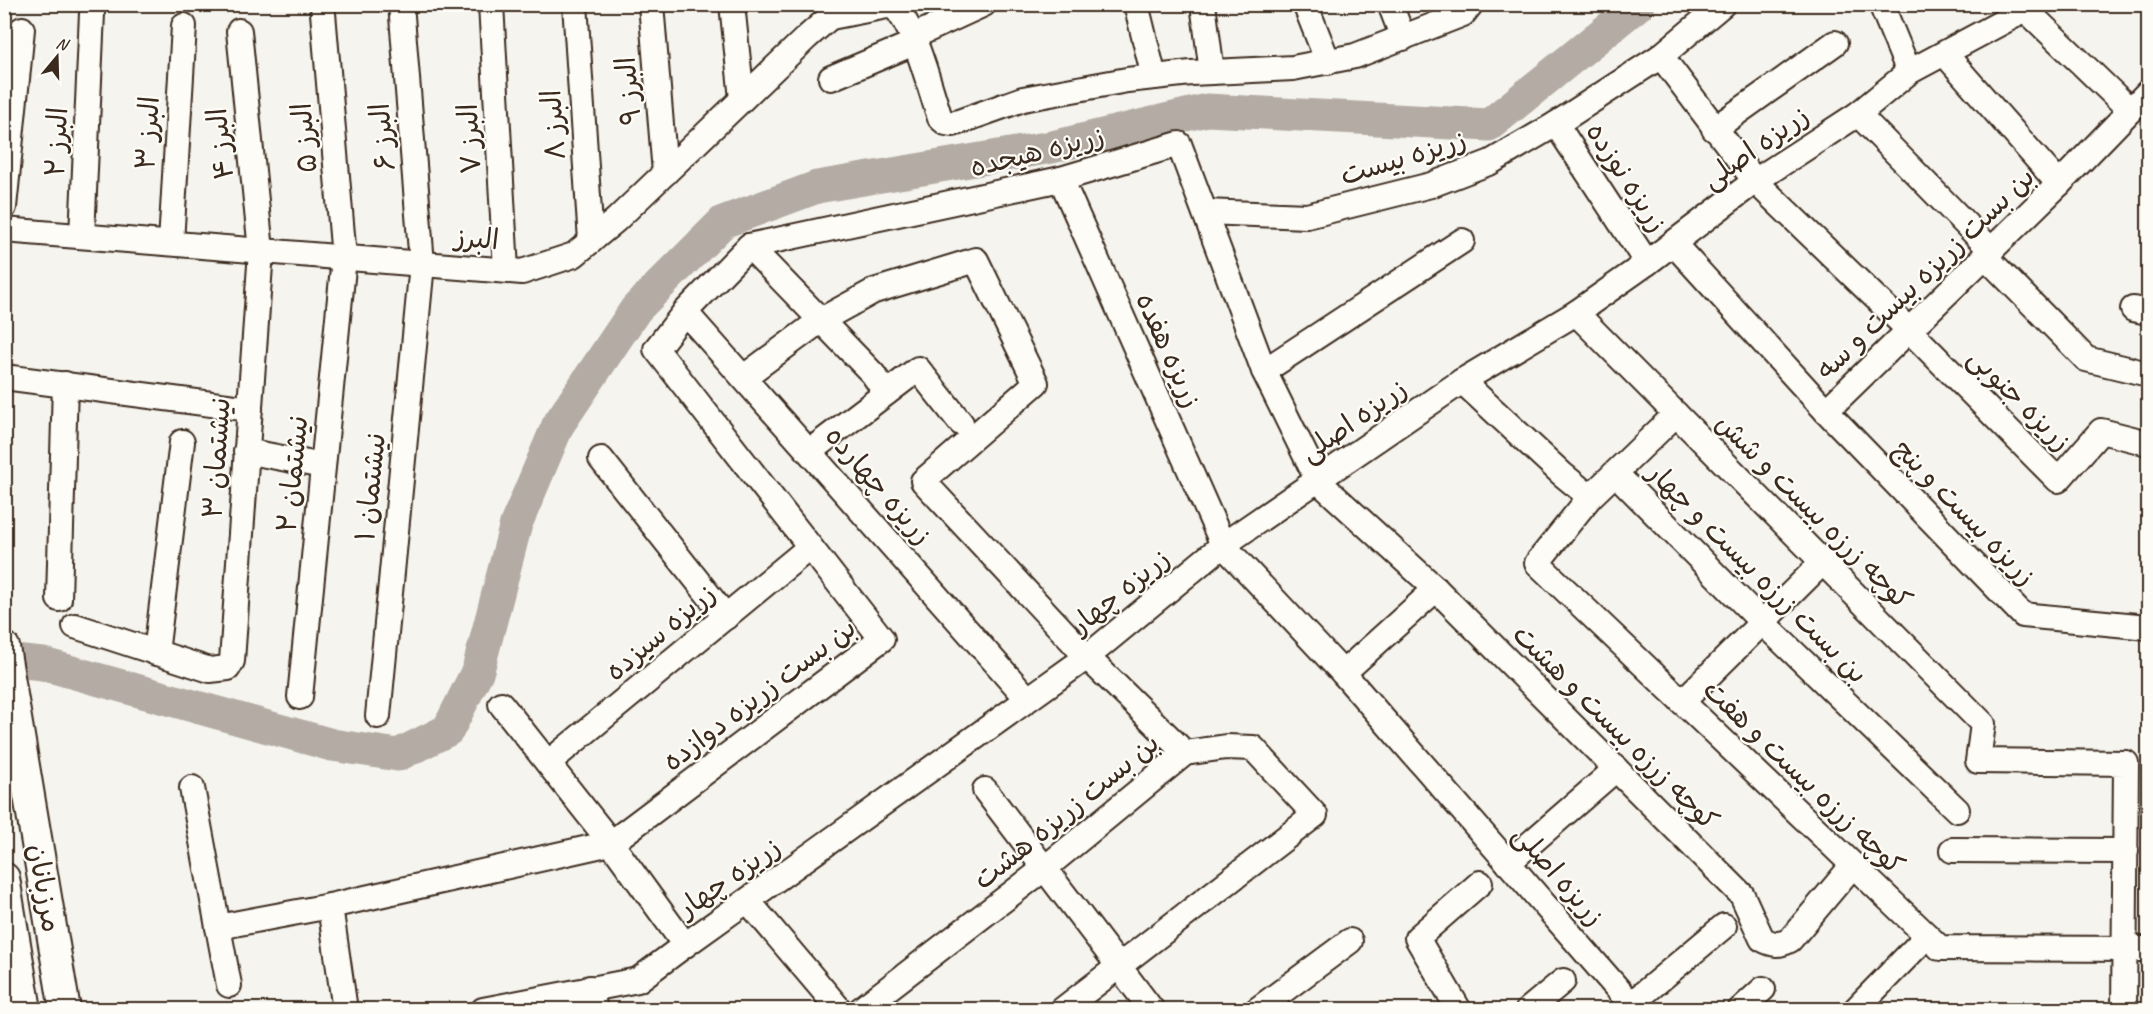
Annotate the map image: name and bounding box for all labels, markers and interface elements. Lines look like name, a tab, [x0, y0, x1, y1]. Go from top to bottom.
north arrow	[27, 27, 87, 87]
text: N	[54, 33, 72, 56]
street label: البرز ۹	[608, 55, 648, 127]
street label: البرز ۸	[533, 89, 573, 161]
street label: البرز ۳	[127, 95, 167, 171]
street label: زریزه اصلی	[1695, 97, 1815, 197]
street label: البرز ۵	[284, 101, 324, 175]
street label: البرز ۶	[362, 102, 402, 172]
street label: البرز ۷	[450, 103, 488, 175]
street label: البرز ۲	[37, 106, 75, 178]
street label: البرز ۴	[199, 106, 241, 182]
street label: زریزه نوزده	[1579, 115, 1675, 239]
street label: زریزه هیجده	[966, 117, 1108, 185]
street label: زریزه بیست	[1336, 121, 1470, 193]
street label: بن بست زریزه بیست و سه	[1808, 159, 2042, 387]
street label: البرز	[451, 218, 501, 257]
street label: زریزه هفده	[1128, 287, 1210, 413]
street label: زریزه جنوبی	[1960, 340, 2079, 459]
street label: زریزه اصلی	[1293, 370, 1413, 470]
street label: نيشتمان ۳	[194, 396, 238, 520]
street label: کوچه زرزه بیست و شش	[1708, 405, 1920, 617]
street label: نيشتمان ۲	[268, 414, 316, 534]
street label: زریزه چهارده	[818, 419, 940, 551]
street label: نيشتمان ۱	[347, 431, 393, 543]
street label: زریزه بیست و پنج	[1886, 431, 2044, 593]
street label: بن بست زرزه بیست و چهار	[1639, 454, 1876, 691]
street label: زریزه چهار	[1062, 540, 1177, 643]
street label: زریزه سیزده	[598, 576, 722, 688]
street label: بن بست زریزه دوازده	[655, 610, 863, 778]
street label: کوچه زرزه بیست و هشت	[1506, 617, 1726, 837]
street label: کوچه زرزه بیست و هفت	[1696, 672, 1912, 882]
street label: بن بست زریزه هشت	[966, 725, 1166, 897]
street label: زریزه اصلی	[1506, 817, 1612, 933]
street label: زریزه چهار	[669, 829, 787, 926]
street label: مرزبانان	[20, 841, 70, 935]

